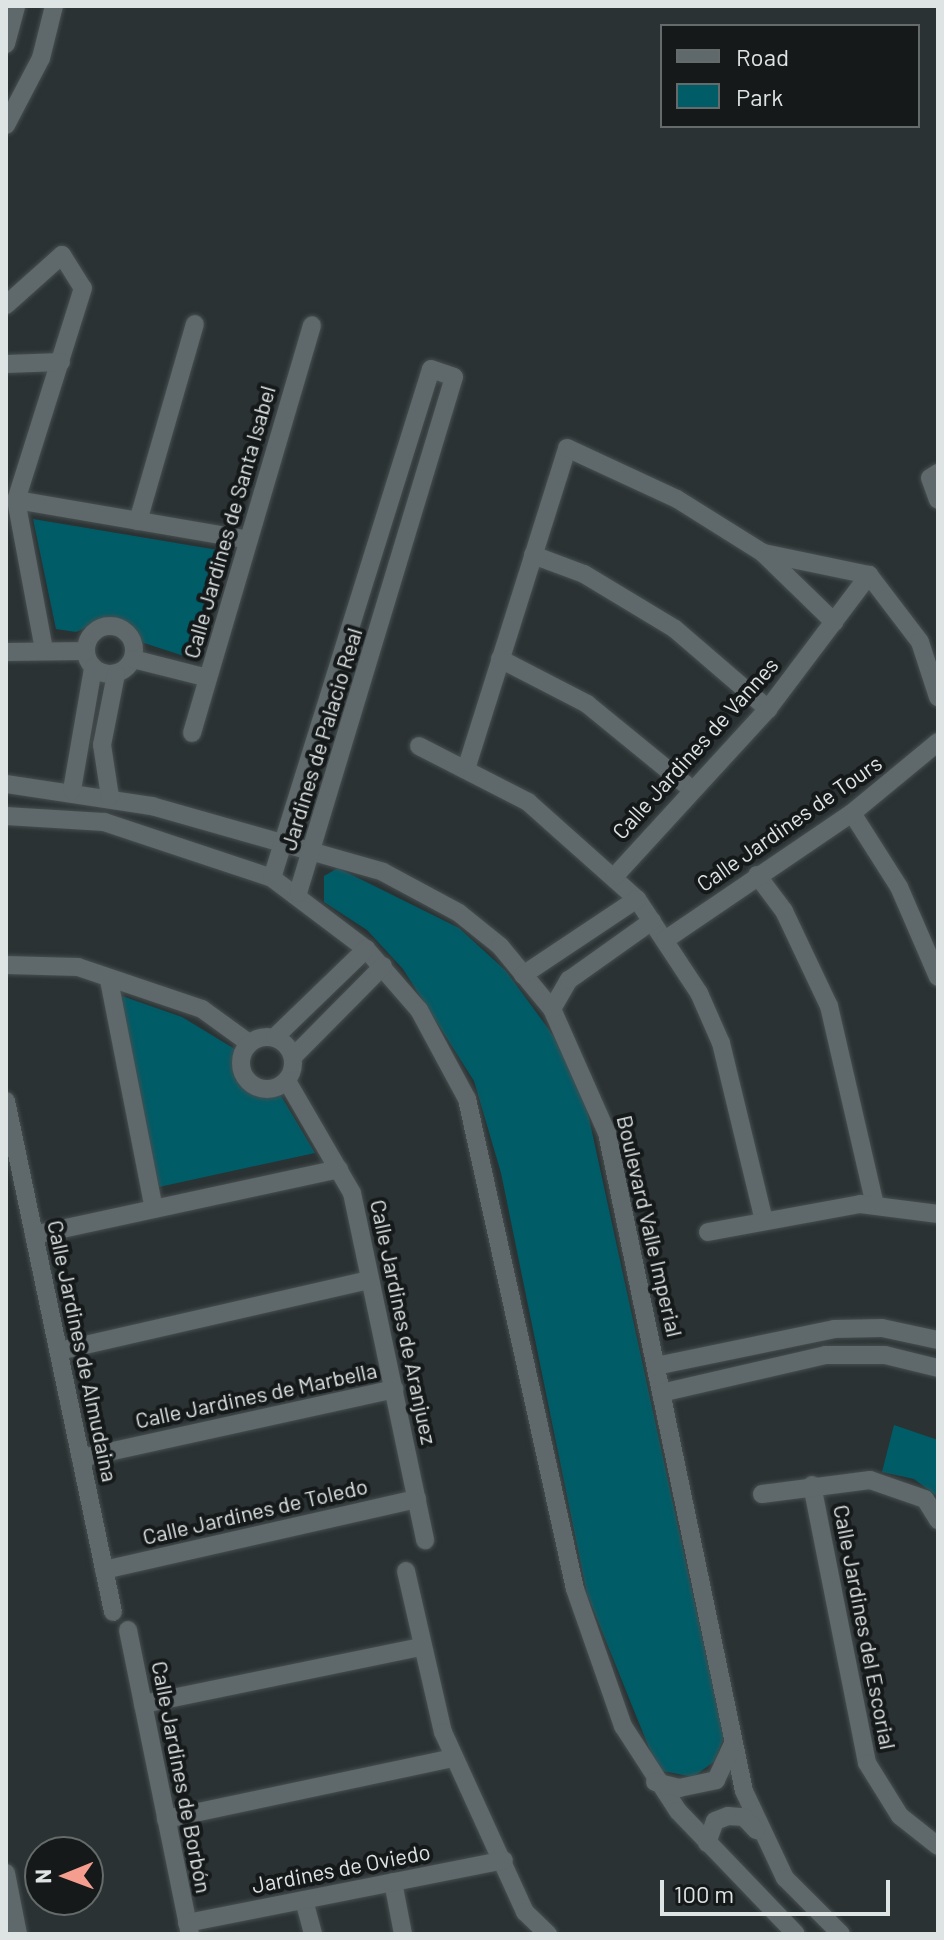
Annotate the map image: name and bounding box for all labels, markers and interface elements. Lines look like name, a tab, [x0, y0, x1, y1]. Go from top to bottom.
legend	[660, 24, 920, 128]
text: Road	[736, 42, 789, 71]
text: Park	[736, 82, 783, 111]
street label: Calle Jardines de Santa Isabel	[177, 383, 281, 661]
street label: Jardines de Palacio Real	[275, 625, 367, 853]
street label: Calle Jardines de Vannes	[606, 652, 784, 844]
street label: Calle Jardines de Tours	[691, 749, 887, 897]
street label: Boulevard Valle Imperial	[612, 1113, 688, 1339]
street label: Calle Jardines de Aranjuez	[365, 1197, 443, 1447]
street label: Calle Jardines de Almudaina	[42, 1218, 124, 1484]
street label: Calle Jardines de Marbella	[133, 1356, 379, 1434]
street label: Calle Jardines de Toledo	[140, 1472, 370, 1550]
street label: Calle Jardines del Escorial	[828, 1502, 902, 1752]
street label: Calle Jardines de Borbón	[147, 1659, 217, 1895]
north arrow	[24, 1836, 104, 1916]
street label: Jardines de Oviedo	[250, 1838, 432, 1898]
scale bar	[664, 1864, 894, 1914]
text: N	[29, 1869, 55, 1884]
text: 100 m	[674, 1879, 734, 1908]

